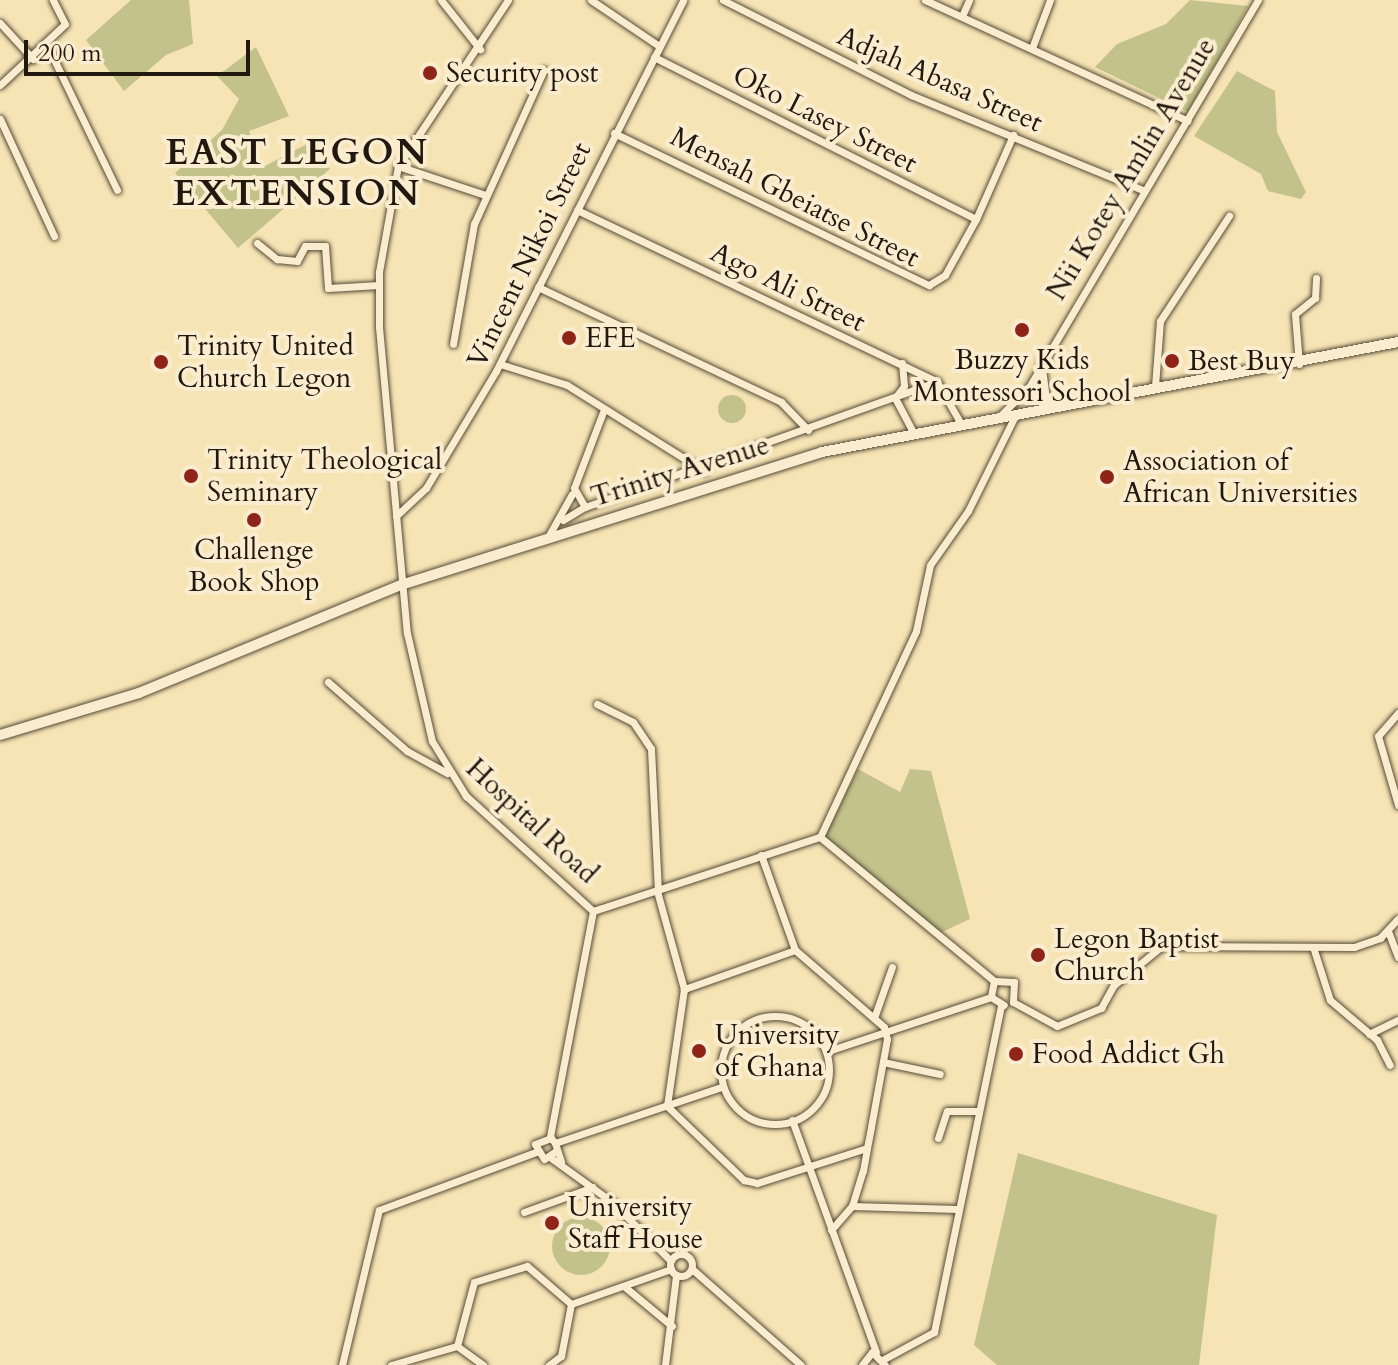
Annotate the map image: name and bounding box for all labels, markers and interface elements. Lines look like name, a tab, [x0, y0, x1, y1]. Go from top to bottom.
street label: Adjah Abasa Street	[832, 19, 1048, 139]
scale bar	[28, 24, 254, 74]
street label: Nii Kotey Amlin Avenue	[1039, 32, 1223, 306]
text: 200 m	[38, 37, 102, 70]
place label: Security post	[446, 56, 598, 90]
street label: Oko Lasey Street	[727, 58, 923, 180]
marker: Security post	[421, 64, 439, 82]
street label: Mensah Gbeiatse Street	[665, 120, 925, 274]
district label: EAST LEGON EXTENSION	[165, 130, 429, 215]
street label: Vincent Nikoi Street	[460, 137, 598, 373]
street label: Ago Ali Street	[705, 235, 871, 339]
place label: EFE	[585, 321, 636, 355]
marker: Buzzy Kids Montessori School	[1013, 321, 1031, 339]
place label: Trinity United Church Legon	[177, 329, 354, 395]
marker: EFE	[560, 329, 578, 347]
place label: Buzzy Kids Montessori School	[913, 343, 1131, 409]
place label: Best Buy	[1188, 344, 1295, 378]
marker: Best Buy	[1163, 352, 1181, 370]
marker: Trinity United Church Legon	[152, 353, 170, 371]
street label: Trinity Avenue	[587, 428, 773, 514]
place label: Trinity Theological Seminary	[207, 443, 442, 509]
place label: Association of African Universities	[1123, 444, 1358, 510]
marker: Trinity Theological Seminary	[182, 467, 200, 485]
marker: Association of African Universities	[1098, 468, 1116, 486]
marker: Challenge Book Shop	[245, 511, 263, 529]
place label: Challenge Book Shop	[188, 533, 320, 599]
street label: Hospital Road	[459, 751, 605, 891]
place label: Legon Baptist Church	[1054, 922, 1219, 988]
marker: Legon Baptist Church	[1029, 946, 1047, 964]
place label: University of Ghana	[715, 1018, 840, 1084]
place label: Food Addict Gh	[1032, 1037, 1225, 1071]
marker: University of Ghana	[690, 1042, 708, 1060]
marker: Food Addict Gh	[1007, 1045, 1025, 1063]
place label: University Staff House	[568, 1190, 703, 1256]
marker: University Staff House	[543, 1214, 561, 1232]

